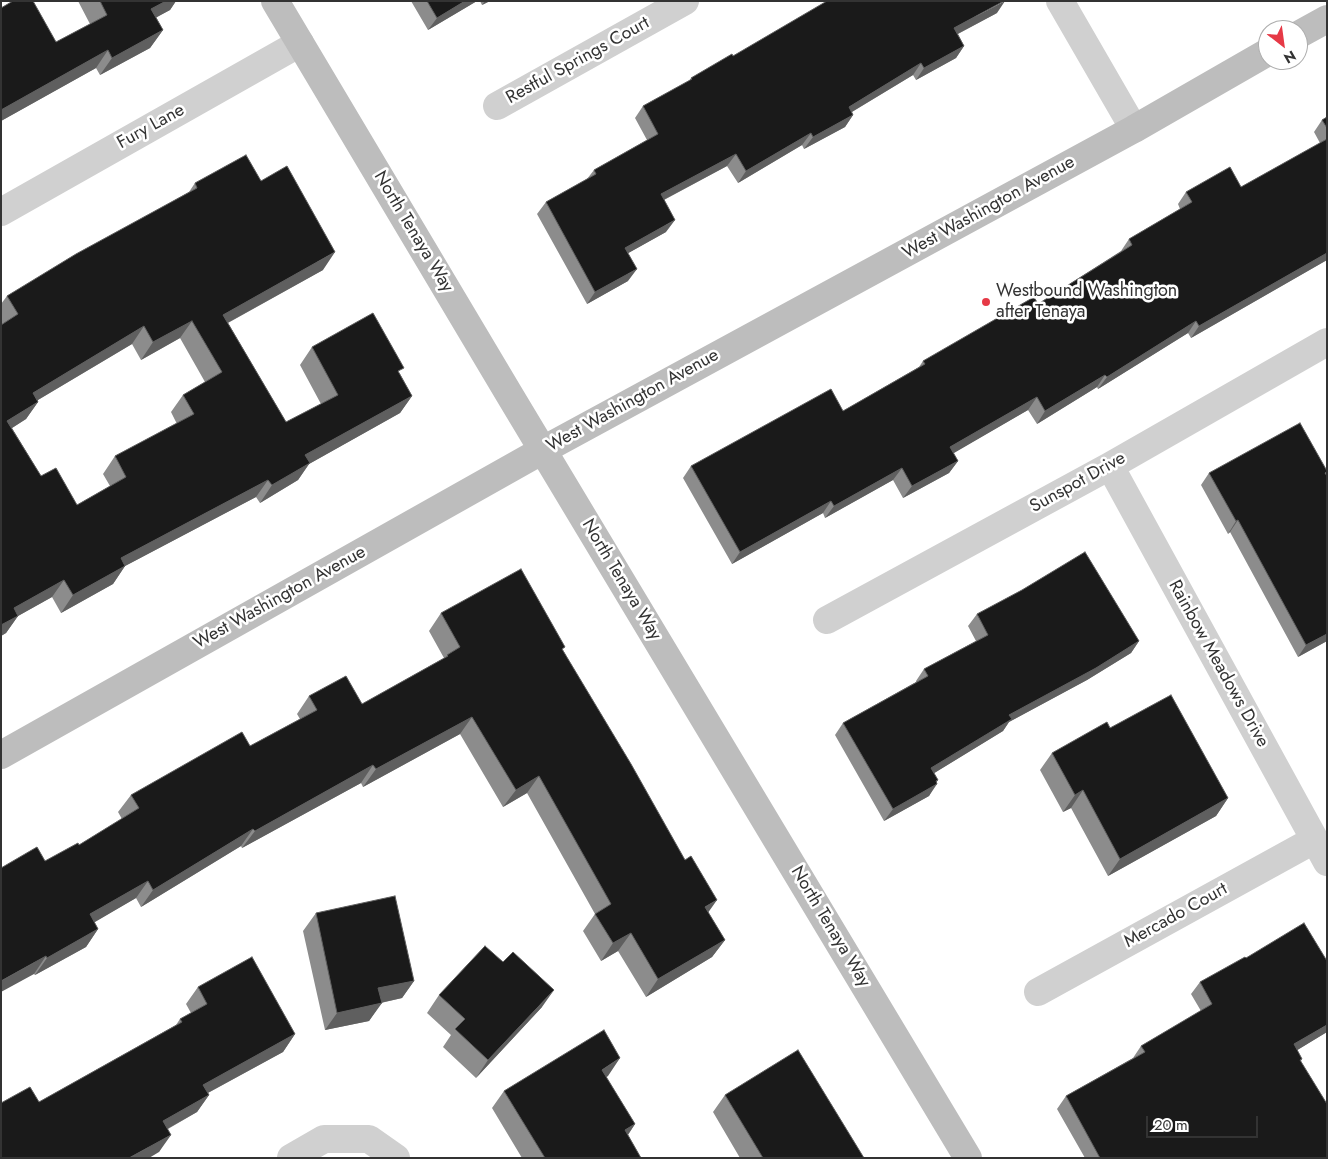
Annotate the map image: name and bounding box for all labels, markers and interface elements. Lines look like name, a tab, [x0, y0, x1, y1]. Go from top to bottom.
street label: Restful Springs Court	[503, 13, 653, 109]
north arrow	[1258, 20, 1308, 70]
text: N	[1280, 46, 1300, 69]
street label: Fury Lane	[114, 100, 188, 154]
street label: West Washington Avenue	[899, 152, 1079, 264]
street label: North Tenaya Way	[368, 168, 458, 296]
place label: Westbound Washington after Tenaya	[996, 281, 1177, 324]
marker: Westbound Washington after Tenaya	[980, 296, 992, 308]
street label: West Washington Avenue	[543, 345, 723, 457]
street label: Sunspot Drive	[1026, 448, 1130, 518]
street label: North Tenaya Way	[576, 516, 666, 644]
street label: West Washington Avenue	[190, 542, 370, 654]
street label: Rainbow Meadows Drive	[1163, 577, 1273, 751]
street label: North Tenaya Way	[785, 863, 875, 991]
street label: Mercado Court	[1121, 879, 1231, 953]
scale bar	[1148, 1106, 1260, 1138]
text: 20 m	[1154, 1114, 1188, 1136]

